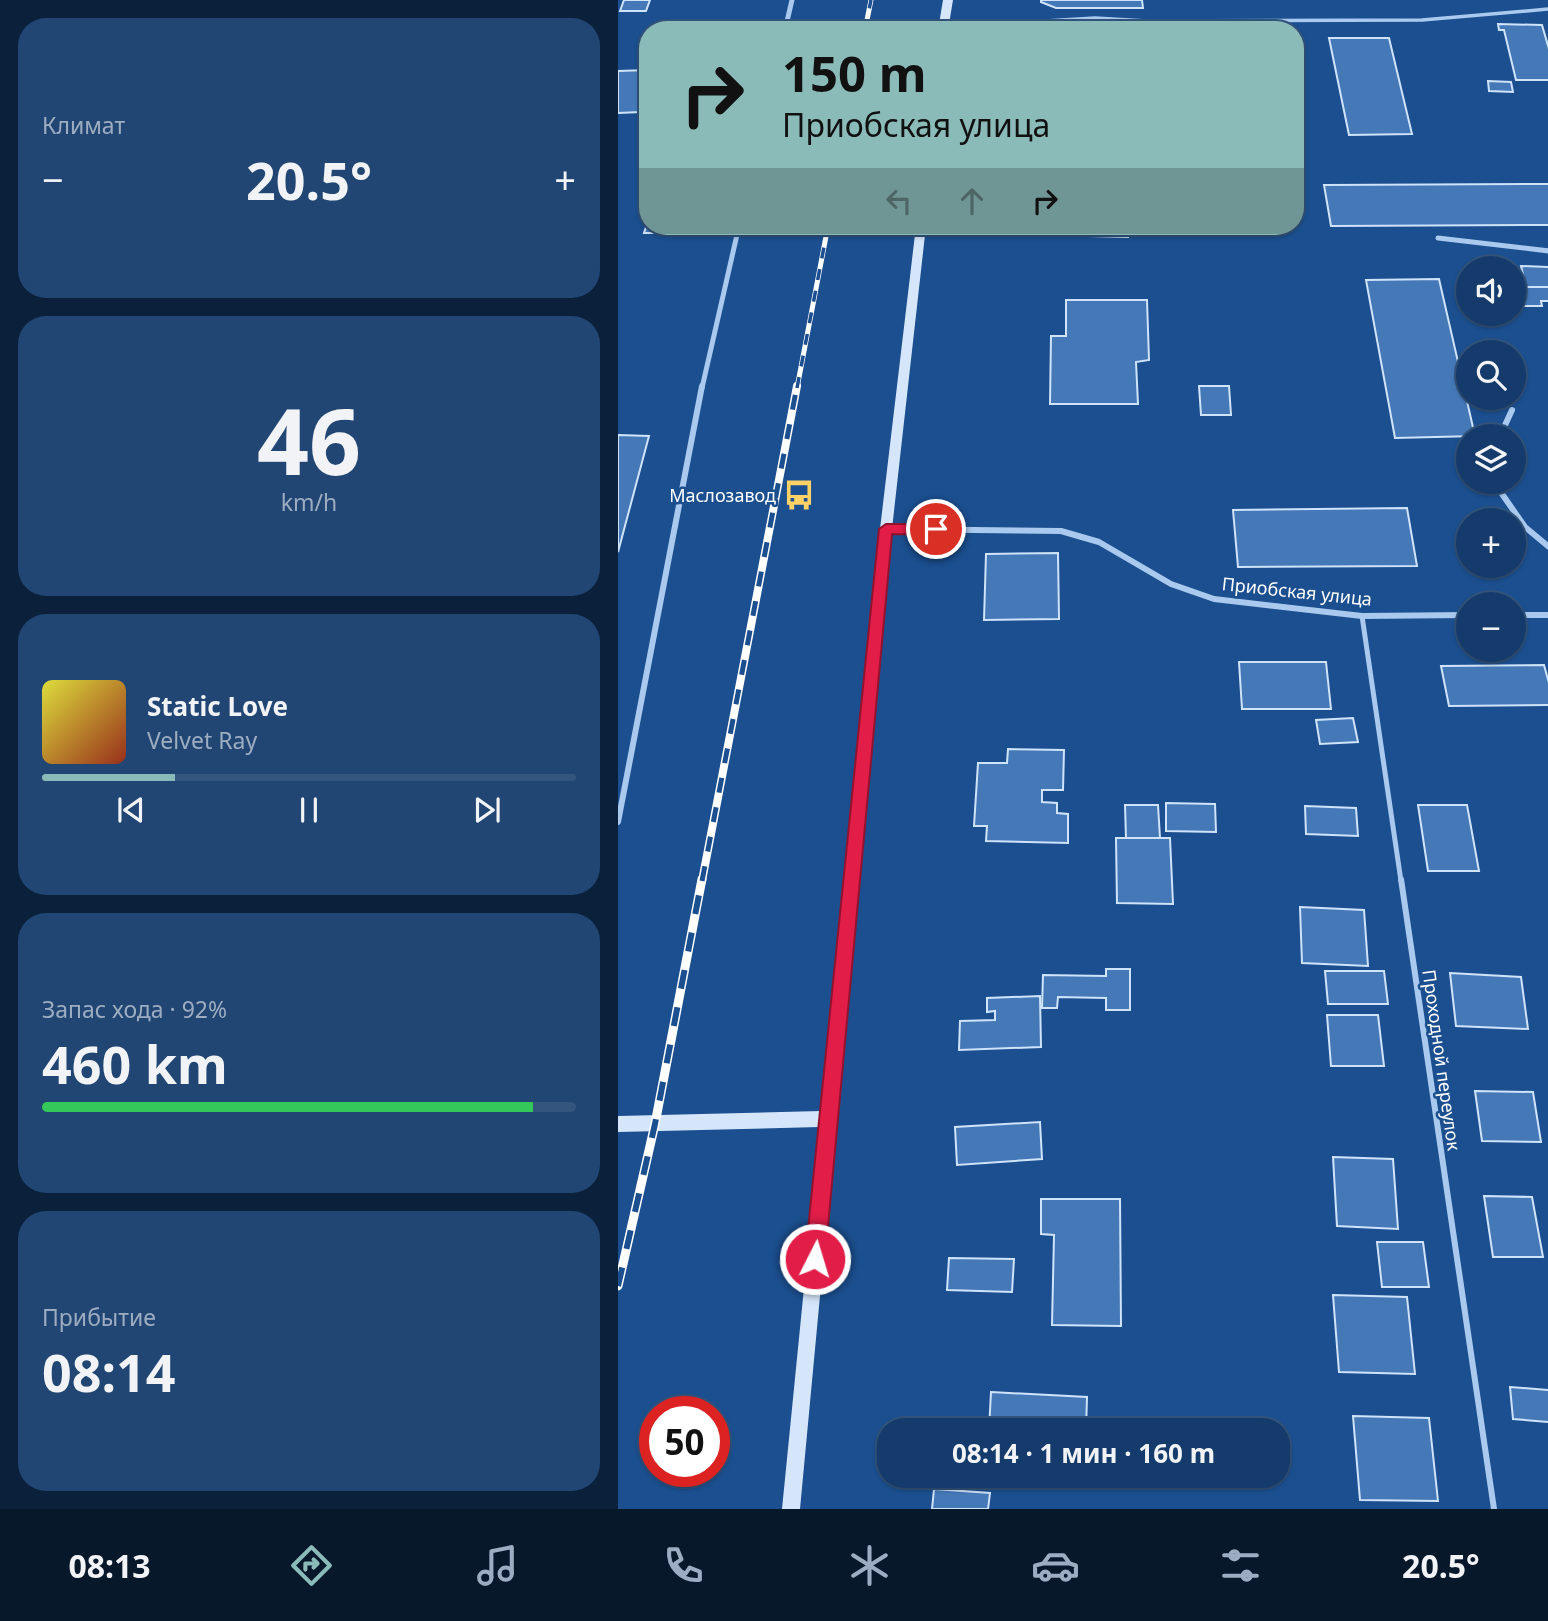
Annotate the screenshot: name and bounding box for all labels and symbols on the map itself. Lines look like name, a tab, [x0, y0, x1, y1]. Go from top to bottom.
bus stop icon: Маслозавод	[782, 478, 816, 512]
place label: Маслозавод	[669, 483, 776, 507]
pin	[906, 499, 966, 559]
street label: Приобская улица	[1221, 571, 1373, 611]
street label: Проходной переулок	[1417, 968, 1467, 1153]
position arrow	[778, 1222, 852, 1296]
speed limit sign: 50	[639, 1396, 730, 1487]

